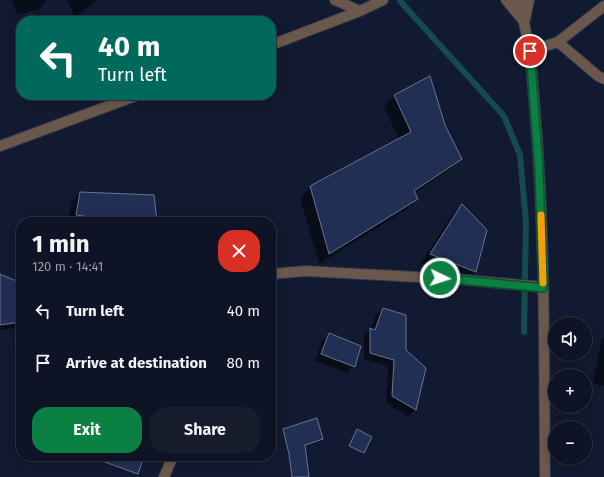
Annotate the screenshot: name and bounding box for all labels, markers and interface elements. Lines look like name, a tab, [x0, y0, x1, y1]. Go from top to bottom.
text: 40 m	[98, 30, 161, 63]
icon: left	[32, 32, 84, 84]
pin	[513, 34, 547, 68]
icon: arrive	[519, 40, 541, 62]
text: Turn left	[98, 64, 167, 86]
text: 1 min	[32, 230, 90, 258]
button: close	[218, 230, 260, 272]
position arrow	[419, 257, 461, 299]
text: 120 m · 14:41	[32, 259, 103, 274]
icon: left	[32, 300, 54, 322]
text: Turn left	[66, 302, 124, 320]
text: 40 m	[227, 302, 260, 320]
map controls	[548, 317, 592, 465]
button: sound	[548, 317, 592, 361]
icon: arrive	[32, 352, 54, 374]
text: Arrive at destination	[66, 354, 207, 372]
text: 80 m	[227, 354, 260, 372]
button: +	[548, 369, 592, 413]
button: Exit	[32, 407, 142, 453]
button: Share	[150, 407, 260, 453]
button: −	[548, 421, 592, 465]

